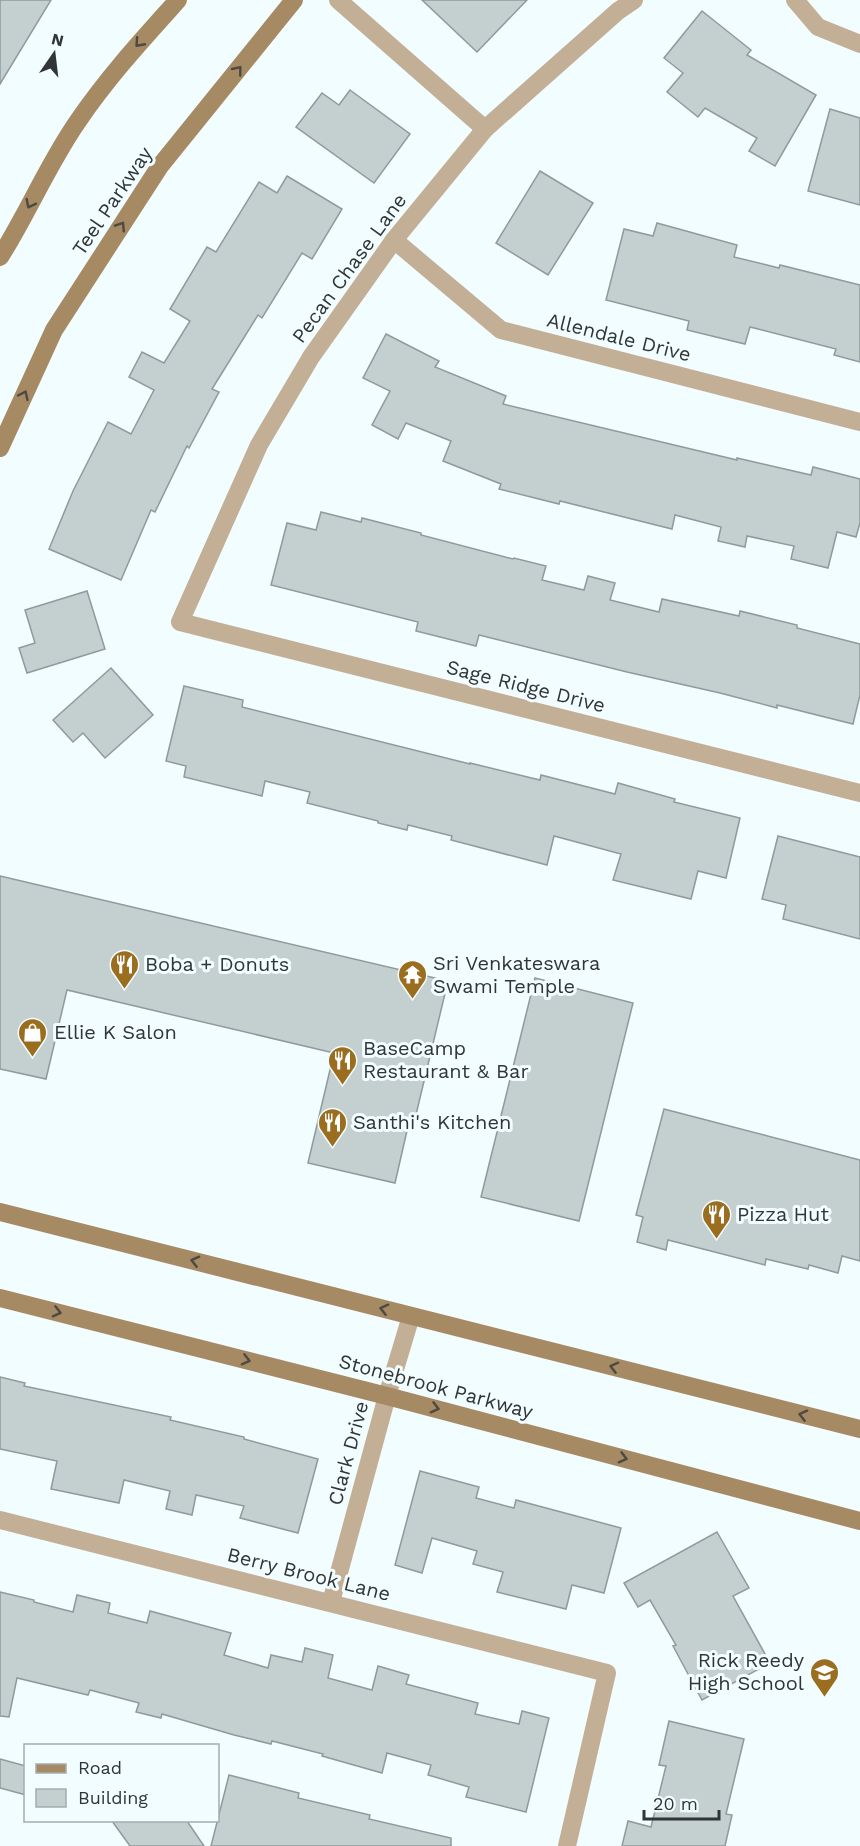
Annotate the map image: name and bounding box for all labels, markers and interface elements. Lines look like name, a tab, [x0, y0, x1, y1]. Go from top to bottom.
north arrow	[24, 24, 84, 84]
text: N	[49, 29, 66, 51]
one-way arrow	[135, 37, 146, 47]
one-way arrow	[230, 66, 241, 77]
street label: Teel Parkway	[67, 142, 157, 260]
street label: Pecan Chase Lane	[287, 189, 411, 347]
one-way arrow	[26, 198, 37, 209]
one-way arrow	[114, 222, 126, 232]
street label: Allendale Drive	[545, 308, 693, 366]
one-way arrow	[17, 390, 29, 401]
street label: Sage Ridge Drive	[444, 655, 608, 717]
restaurant icon: Boba + Donuts	[108, 948, 140, 990]
place label: Sri Venkateswara Swami Temple	[433, 951, 600, 998]
place label: Boba + Donuts	[145, 952, 289, 976]
temple icon: Sri Venkateswara Swami Temple	[396, 958, 428, 1000]
shop icon: Ellie K Salon	[17, 1016, 49, 1058]
place label: Ellie K Salon	[54, 1020, 177, 1044]
place label: BaseCamp Restaurant & Bar	[363, 1036, 529, 1083]
restaurant icon: BaseCamp Restaurant & Bar	[326, 1044, 358, 1086]
restaurant icon: Santhi's Kitchen	[316, 1106, 348, 1148]
place label: Santhi's Kitchen	[353, 1110, 511, 1134]
restaurant icon: Pizza Hut	[700, 1198, 732, 1240]
place label: Pizza Hut	[737, 1202, 829, 1226]
one-way arrow	[191, 1256, 201, 1269]
one-way arrow	[380, 1304, 390, 1316]
one-way arrow	[52, 1305, 62, 1318]
street label: Stonebrook Parkway	[336, 1349, 536, 1424]
one-way arrow	[241, 1353, 251, 1366]
one-way arrow	[609, 1362, 620, 1374]
street label: Clark Drive	[323, 1398, 373, 1508]
one-way arrow	[430, 1401, 440, 1414]
one-way arrow	[798, 1409, 808, 1422]
one-way arrow	[617, 1451, 628, 1463]
street label: Berry Brook Lane	[225, 1542, 393, 1606]
place label: Rick Reedy High School	[688, 1648, 805, 1695]
school or university icon: Rick Reedy High School	[809, 1656, 841, 1698]
legend	[24, 1744, 219, 1822]
text: Road	[78, 1757, 122, 1778]
scale bar	[644, 1783, 719, 1821]
text: Building	[78, 1787, 148, 1808]
text: 20 m	[653, 1793, 698, 1814]

